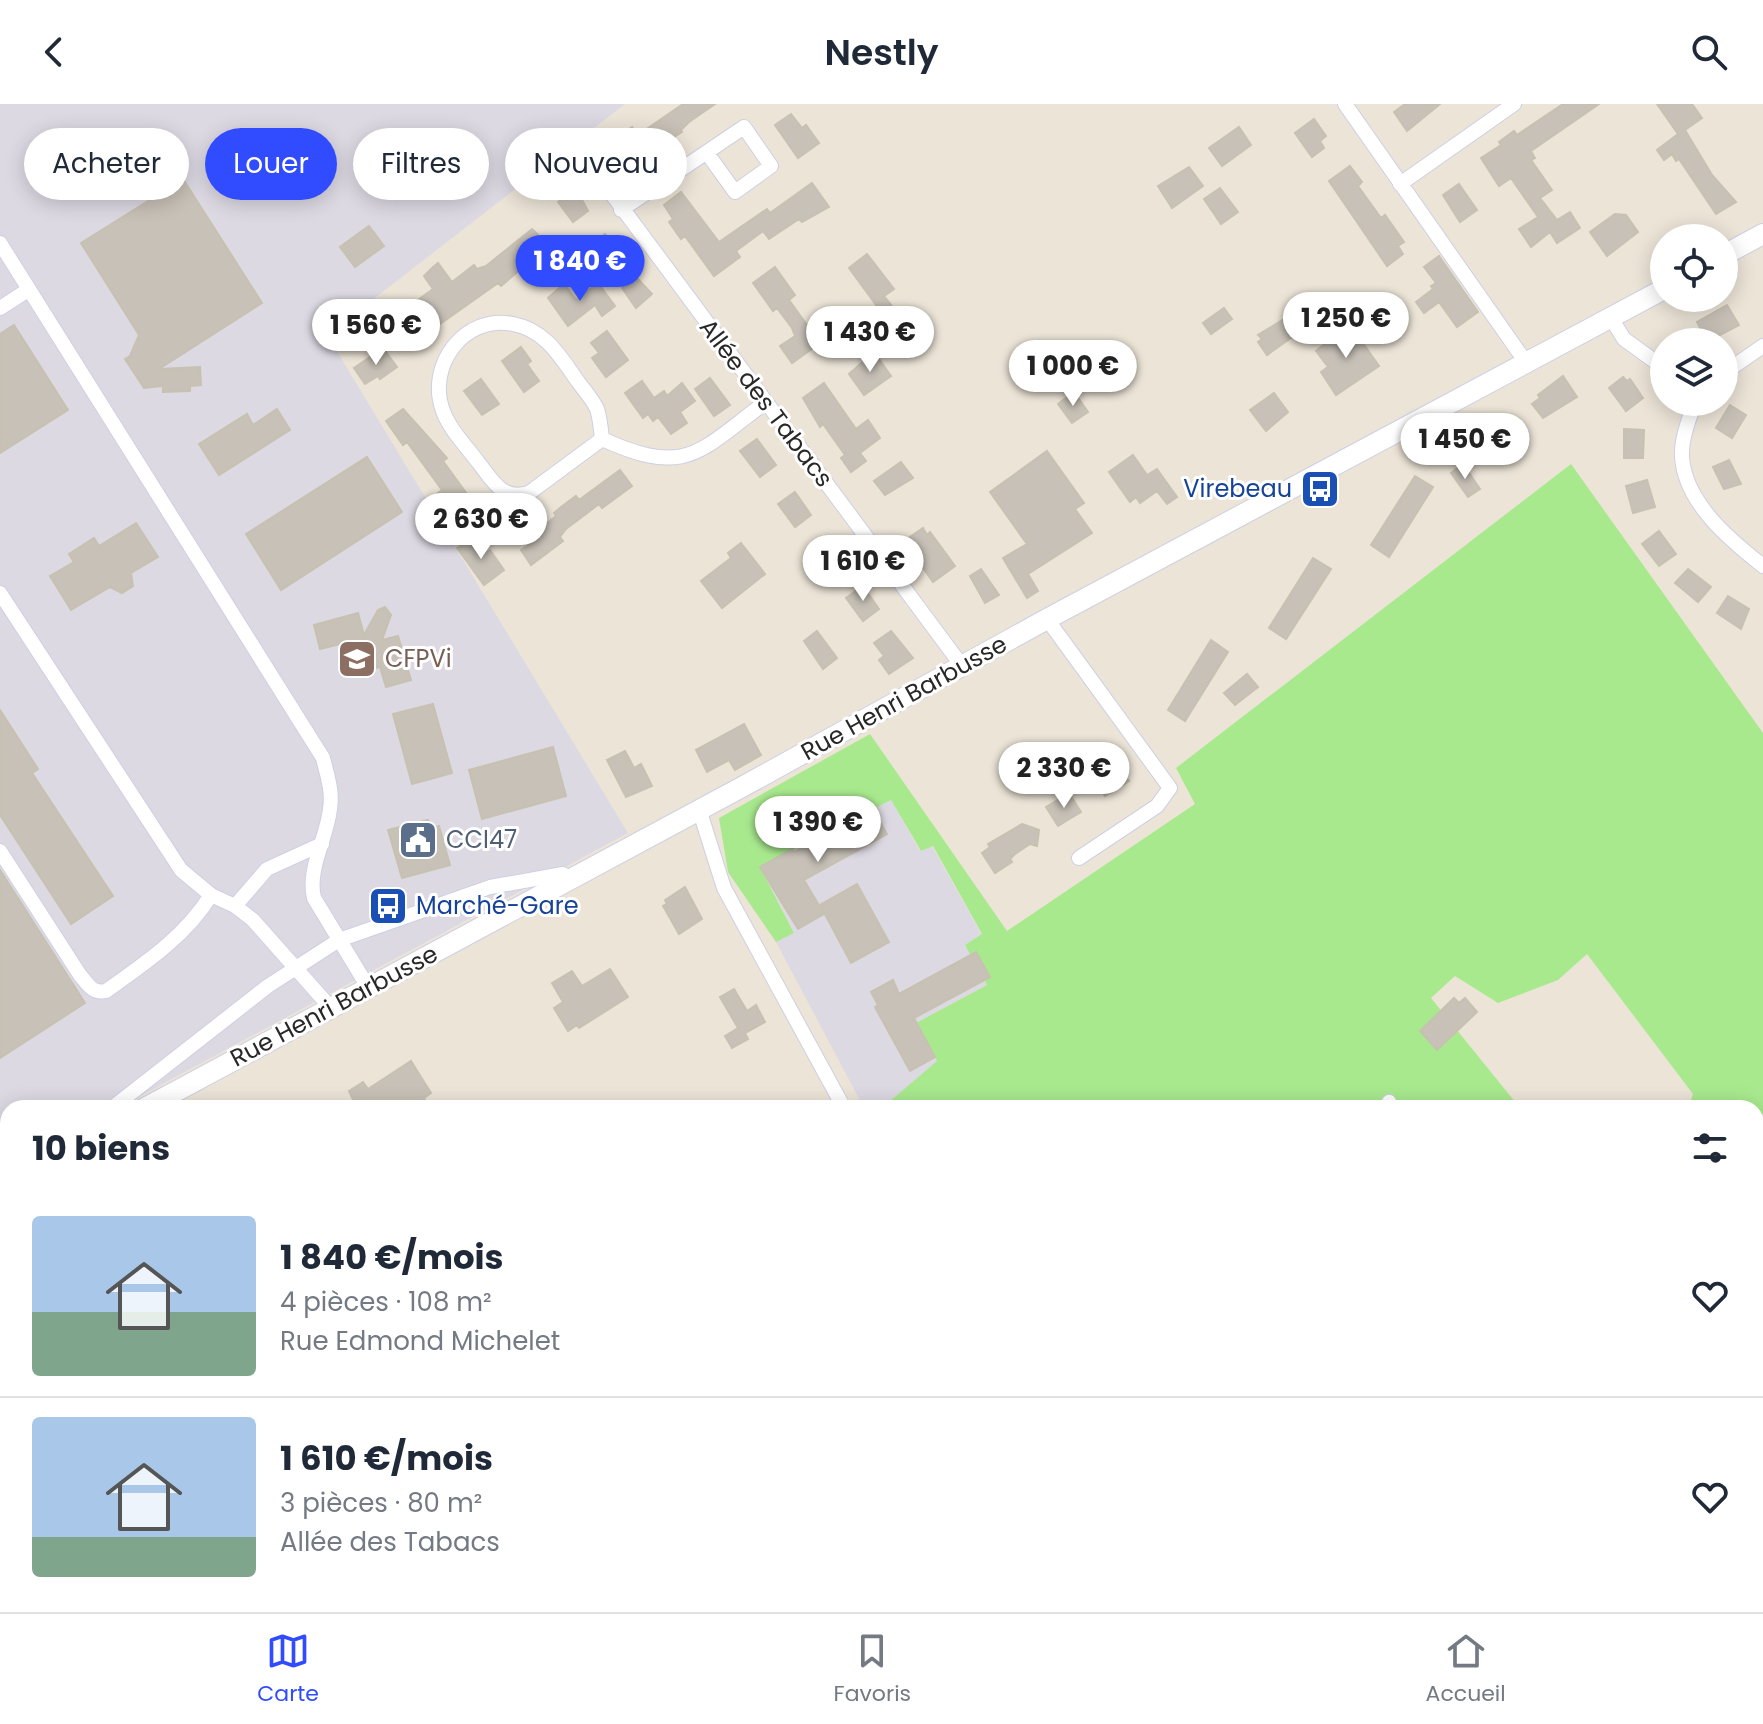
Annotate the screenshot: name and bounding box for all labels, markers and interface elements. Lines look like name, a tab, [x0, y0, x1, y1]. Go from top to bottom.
text: Nestly	[824, 27, 939, 78]
icon: back	[32, 30, 76, 74]
icon: search	[1687, 30, 1731, 74]
chip: Acheter	[24, 128, 189, 200]
chip: Louer	[205, 128, 337, 200]
chip: Filtres	[353, 128, 489, 200]
chip: Nouveau	[505, 128, 687, 200]
map controls	[1650, 224, 1738, 416]
button: locate	[1650, 224, 1738, 312]
pin: 1 840 €	[506, 235, 654, 303]
text: 1 840 €	[534, 243, 626, 279]
pin: 1 250 €	[1272, 292, 1420, 360]
pin: 1 560 €	[302, 299, 450, 367]
text: 1 250 €	[1301, 300, 1391, 336]
pin: 1 430 €	[796, 306, 944, 374]
text: 1 560 €	[330, 307, 422, 343]
street label: Allée des Tabacs	[692, 312, 841, 494]
text: 1 430 €	[824, 314, 916, 350]
button: layers	[1650, 328, 1738, 416]
pin: 1 000 €	[999, 340, 1147, 408]
text: 1 000 €	[1027, 348, 1119, 384]
pin: 1 450 €	[1391, 413, 1539, 481]
text: 1 450 €	[1419, 421, 1511, 457]
bus stop icon: Virebeau	[1299, 468, 1341, 510]
place label: Virebeau	[1183, 472, 1292, 505]
pin: 2 630 €	[407, 493, 555, 561]
text: 2 630 €	[433, 501, 529, 537]
pin: 1 610 €	[789, 535, 937, 603]
text: 1 610 €	[821, 543, 905, 579]
street label: Rue Henri Barbusse	[795, 627, 1013, 768]
school or university icon: CFPVi	[336, 638, 378, 680]
place label: CFPVi	[385, 642, 452, 675]
pin: 2 330 €	[990, 742, 1138, 810]
text: 2 330 €	[1017, 750, 1111, 786]
pin: 1 390 €	[744, 796, 892, 864]
text: 1 390 €	[773, 804, 863, 840]
public building icon: CCI47	[397, 819, 439, 861]
place label: CCI47	[446, 823, 517, 856]
bus stop icon: Marché-Gare	[367, 885, 409, 927]
place label: Marché-Gare	[416, 889, 579, 922]
street label: Rue Henri Barbusse	[224, 937, 443, 1074]
text: 10 biens	[32, 1124, 170, 1172]
icon: filters	[1688, 1126, 1732, 1170]
text: 1 840 €/mois	[280, 1233, 504, 1281]
icon: home	[96, 1248, 192, 1344]
icon: heart	[1688, 1274, 1732, 1318]
text: 4 pièces · 108 m²	[280, 1284, 492, 1320]
text: Rue Edmond Michelet	[280, 1323, 560, 1359]
text: 1 610 €/mois	[280, 1434, 493, 1482]
icon: home	[96, 1449, 192, 1545]
icon: heart	[1688, 1475, 1732, 1519]
text: 3 pièces · 80 m²	[280, 1485, 482, 1521]
text: Allée des Tabacs	[280, 1524, 500, 1560]
tab: Carte	[257, 1629, 319, 1710]
tab: Favoris	[834, 1629, 911, 1710]
tab: Accueil	[1426, 1629, 1506, 1710]

